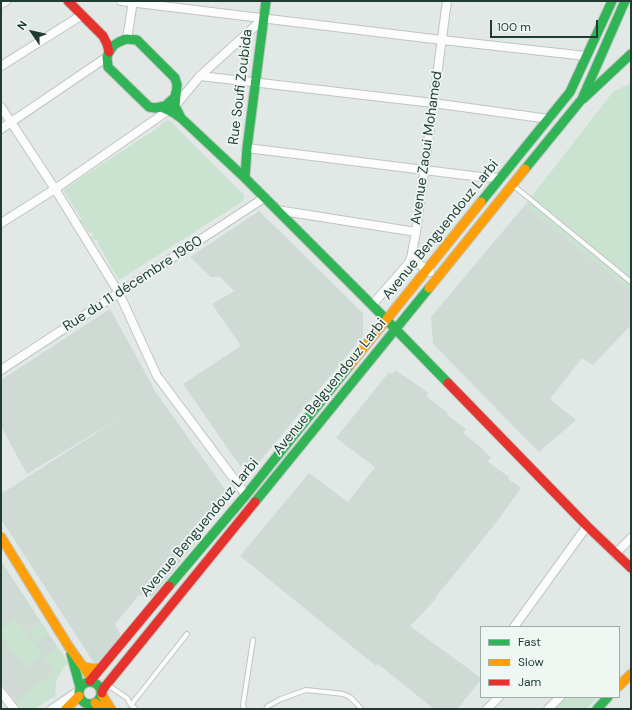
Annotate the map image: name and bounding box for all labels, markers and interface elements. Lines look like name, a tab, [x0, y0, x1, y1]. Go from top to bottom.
north arrow	[12, 12, 52, 52]
scale bar	[492, 12, 600, 38]
text: N	[14, 18, 30, 33]
text: 100 m	[497, 19, 531, 35]
street label: Rue Soufi Zoubida	[226, 28, 256, 146]
street label: Avenue Zaoui Mohamed	[408, 70, 446, 226]
street label: Avenue Benguendouz Larbi	[379, 157, 503, 303]
street label: Rue du 11 décembre 1960	[60, 233, 206, 335]
street label: Avenue Belguendouz Larbi	[270, 316, 390, 458]
street label: Avenue Benguendouz Larbi	[137, 456, 263, 600]
legend	[480, 626, 620, 698]
text: Fast	[518, 634, 541, 650]
text: Slow	[518, 654, 544, 670]
text: Jam	[518, 674, 541, 690]

